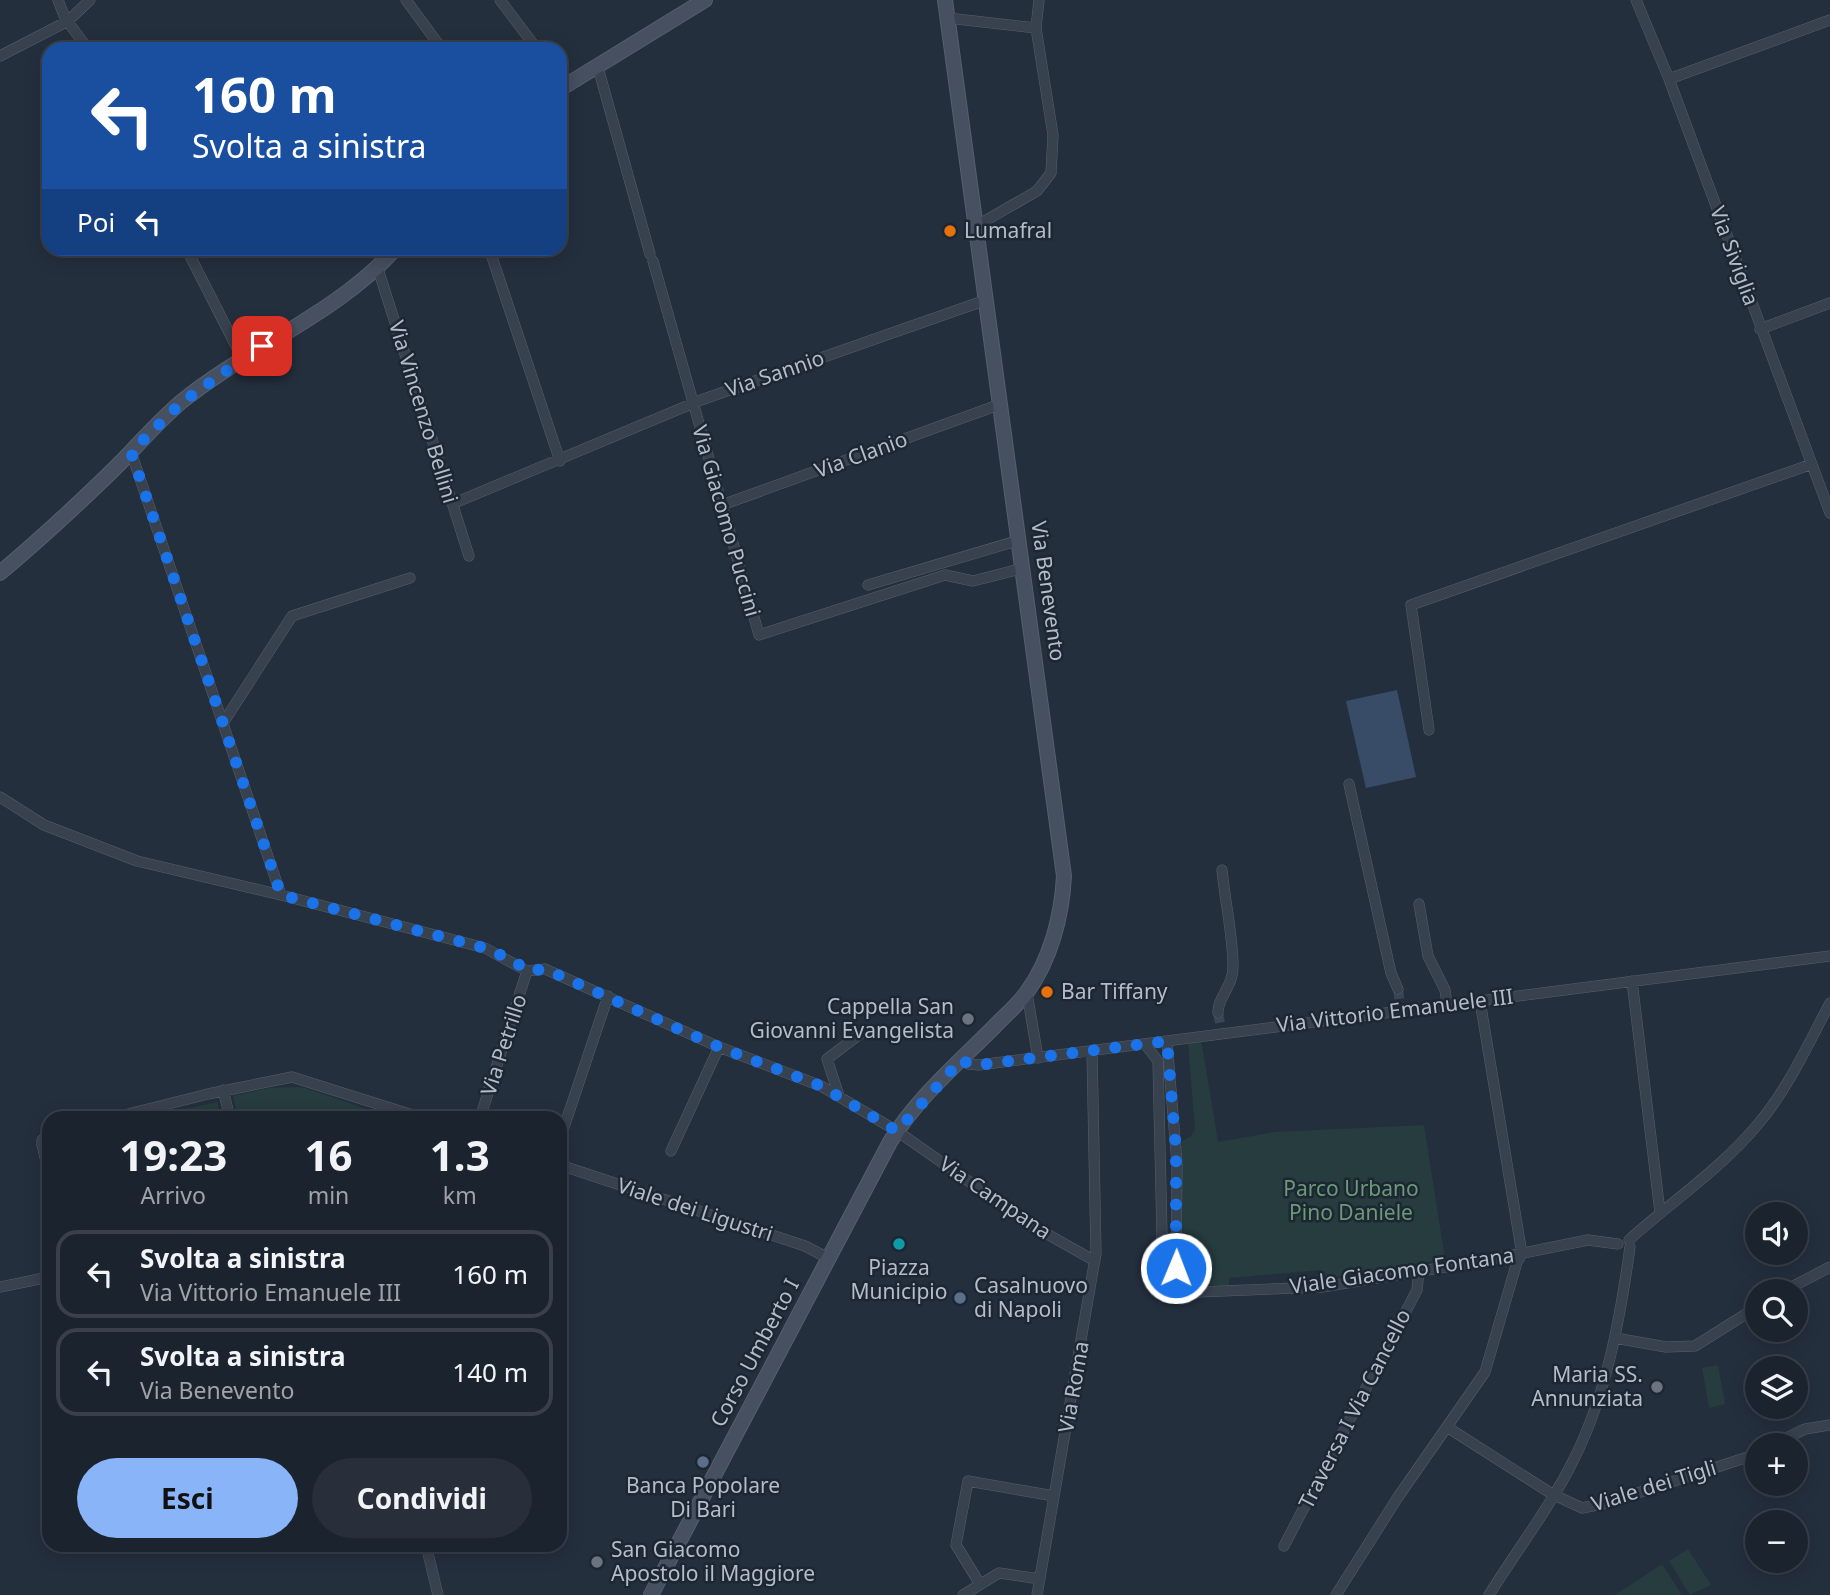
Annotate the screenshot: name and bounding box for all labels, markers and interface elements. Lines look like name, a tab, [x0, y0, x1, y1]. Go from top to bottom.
text: 160 m	[192, 61, 337, 127]
icon: left	[77, 70, 168, 161]
text: Svolta a sinistra	[192, 124, 427, 167]
street label: Via Siviglia	[1704, 202, 1766, 309]
icon: left	[129, 203, 167, 241]
text: Poi	[77, 204, 115, 240]
place label: Lumafral	[964, 216, 1052, 244]
marker: Lumafral	[942, 223, 958, 239]
pin	[232, 316, 292, 376]
street label: Via Vincenzo Bellini	[383, 317, 465, 506]
icon: arrive	[243, 327, 281, 365]
street label: Via Sannio	[722, 343, 828, 403]
street label: Via Giacomo Puccini	[686, 422, 768, 620]
street label: Via Clanio	[810, 424, 911, 484]
street label: Via Benevento	[1025, 519, 1073, 663]
place label: Bar Tiffany	[1061, 977, 1168, 1005]
street label: Via Vittorio Emanuele III	[1275, 982, 1515, 1038]
marker: Bar Tiffany	[1039, 984, 1055, 1000]
street label: Via Petrillo	[474, 990, 533, 1099]
place label: Cappella San Giovanni Evangelista	[750, 992, 954, 1044]
marker: Cappella San Giovanni Evangelista	[960, 1011, 976, 1027]
text: 19:23	[119, 1126, 227, 1183]
text: 16	[304, 1126, 353, 1183]
text: 1.3	[430, 1126, 490, 1183]
street label: Via Campana	[934, 1149, 1057, 1245]
street label: Viale dei Ligustri	[614, 1171, 777, 1247]
park label: Parco Urbano Pino Daniele	[1283, 1174, 1419, 1226]
text: Arrivo	[141, 1179, 206, 1211]
text: min	[308, 1179, 349, 1211]
text: km	[443, 1179, 477, 1211]
map controls	[1745, 1202, 1808, 1573]
button: sound	[1745, 1202, 1808, 1265]
position arrow	[1139, 1231, 1213, 1305]
marker: Piazza Municipio	[891, 1236, 907, 1252]
text: Svolta a sinistra	[140, 1240, 346, 1276]
street label: Viale Giacomo Fontana	[1288, 1240, 1516, 1300]
place label: Piazza Municipio	[851, 1253, 947, 1305]
icon: left	[81, 1255, 119, 1293]
text: 160 m	[452, 1256, 528, 1292]
place label: Casalnuovo di Napoli	[974, 1271, 1088, 1323]
street label: Corso Umberto I	[703, 1273, 805, 1432]
text: Via Vittorio Emanuele III	[140, 1276, 401, 1308]
button: search	[1745, 1279, 1808, 1342]
marker: Casalnuovo di Napoli	[952, 1290, 968, 1306]
street label: Traversa I Via Cancello	[1292, 1304, 1417, 1513]
text: Svolta a sinistra	[140, 1338, 346, 1374]
street label: Via Roma	[1051, 1339, 1095, 1435]
icon: left	[81, 1353, 119, 1391]
text: 140 m	[452, 1354, 528, 1390]
button: layers	[1745, 1356, 1808, 1419]
place label: Maria SS. Annunziata	[1531, 1360, 1643, 1412]
text: Via Benevento	[140, 1374, 294, 1406]
marker: Maria SS. Annunziata	[1649, 1379, 1665, 1395]
button: +	[1745, 1433, 1808, 1496]
street label: Viale dei Tigli	[1588, 1453, 1719, 1517]
marker: Banca Popolare Di Bari	[695, 1454, 711, 1470]
button: Esci	[77, 1458, 298, 1538]
button: Condividi	[312, 1458, 532, 1538]
place label: Banca Popolare Di Bari	[626, 1471, 780, 1523]
button: −	[1745, 1510, 1808, 1573]
place label: San Giacomo Apostolo il Maggiore	[611, 1535, 815, 1587]
marker: San Giacomo Apostolo il Maggiore	[589, 1554, 605, 1570]

